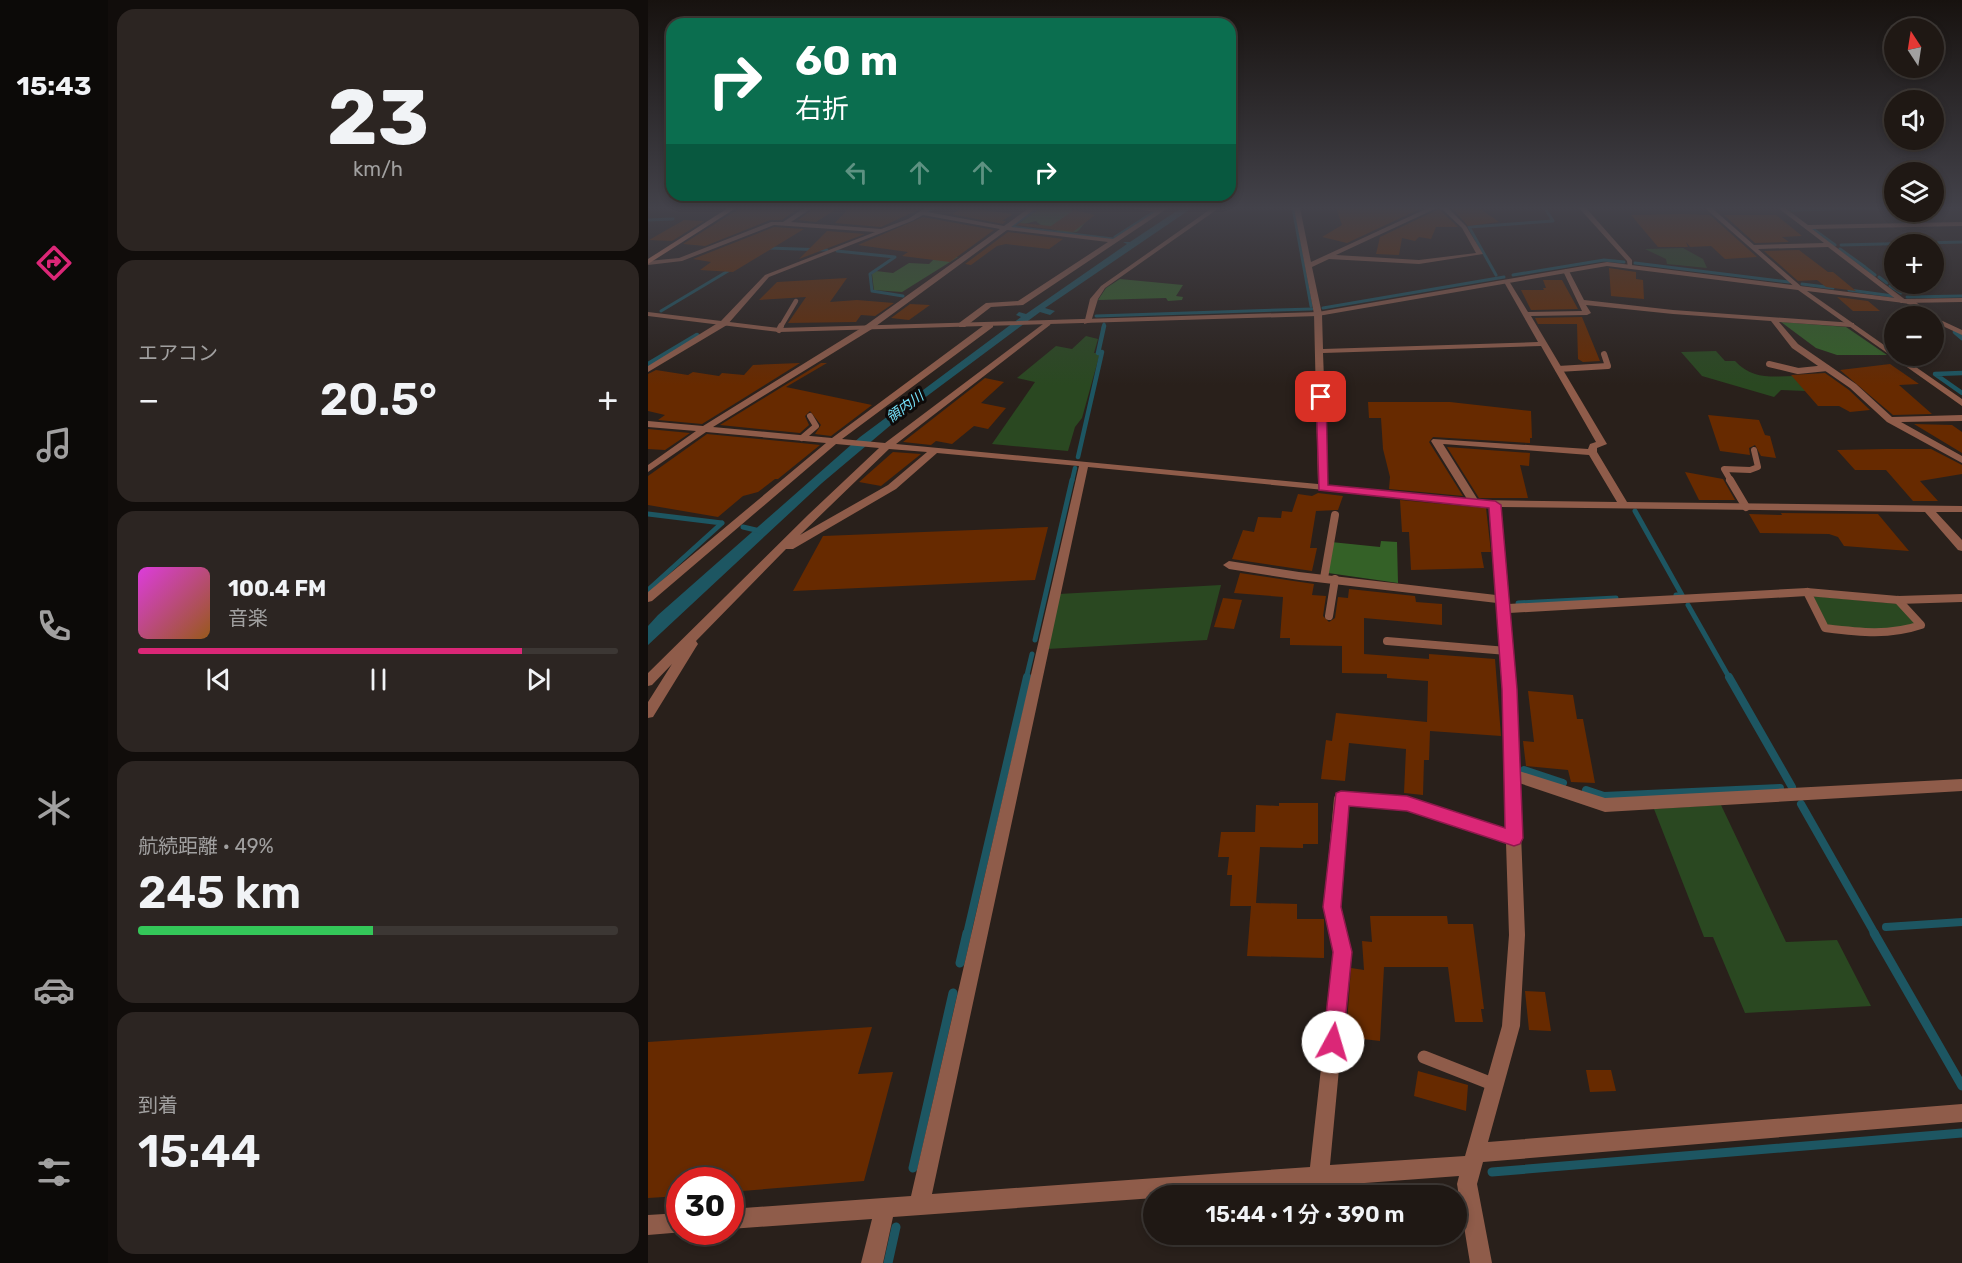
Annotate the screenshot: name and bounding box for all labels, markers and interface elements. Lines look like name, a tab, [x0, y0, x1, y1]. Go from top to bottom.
north arrow	[1884, 18, 1944, 78]
map controls	[1884, 18, 1944, 366]
text: 60 m	[795, 36, 898, 86]
icon: right	[696, 42, 774, 120]
text: 15:43	[17, 70, 91, 102]
text: 23	[327, 71, 429, 164]
button: sound	[1884, 90, 1944, 150]
text: 右折	[795, 93, 849, 125]
icon: left	[840, 156, 873, 189]
icon: ahead	[903, 156, 936, 189]
icon: ahead	[966, 156, 999, 189]
icon: right	[1029, 156, 1062, 189]
text: km/h	[353, 157, 403, 181]
button: layers	[1884, 162, 1944, 222]
button: +	[1884, 234, 1944, 294]
icon: directions	[33, 242, 75, 284]
button: −	[1884, 306, 1944, 366]
text: エアコン	[138, 341, 218, 365]
pin	[1295, 371, 1346, 422]
text: 20.5°	[320, 373, 437, 426]
text: −	[138, 380, 159, 419]
text: +	[597, 380, 618, 419]
icon: arrive	[1304, 380, 1337, 413]
water label: 領内川	[883, 387, 929, 426]
icon: music	[33, 424, 75, 466]
text: 100.4 FM	[228, 575, 326, 602]
icon: phone	[33, 605, 75, 647]
text: 音楽	[228, 606, 268, 630]
icon: previous	[202, 663, 235, 696]
icon: pause	[362, 663, 395, 696]
icon: next	[522, 663, 555, 696]
icon: climate	[33, 787, 75, 829]
text: 航続距離 · 49%	[138, 834, 274, 858]
text: 245 km	[138, 866, 301, 919]
icon: car	[33, 969, 75, 1011]
position arrow	[1301, 1010, 1365, 1074]
text: 到着	[138, 1093, 178, 1117]
text: 15:44	[138, 1125, 261, 1178]
icon: filters	[33, 1151, 75, 1193]
speed limit sign: 30	[666, 1167, 744, 1245]
text: 15:44 · 1 分 · 390 m	[1206, 1201, 1404, 1228]

